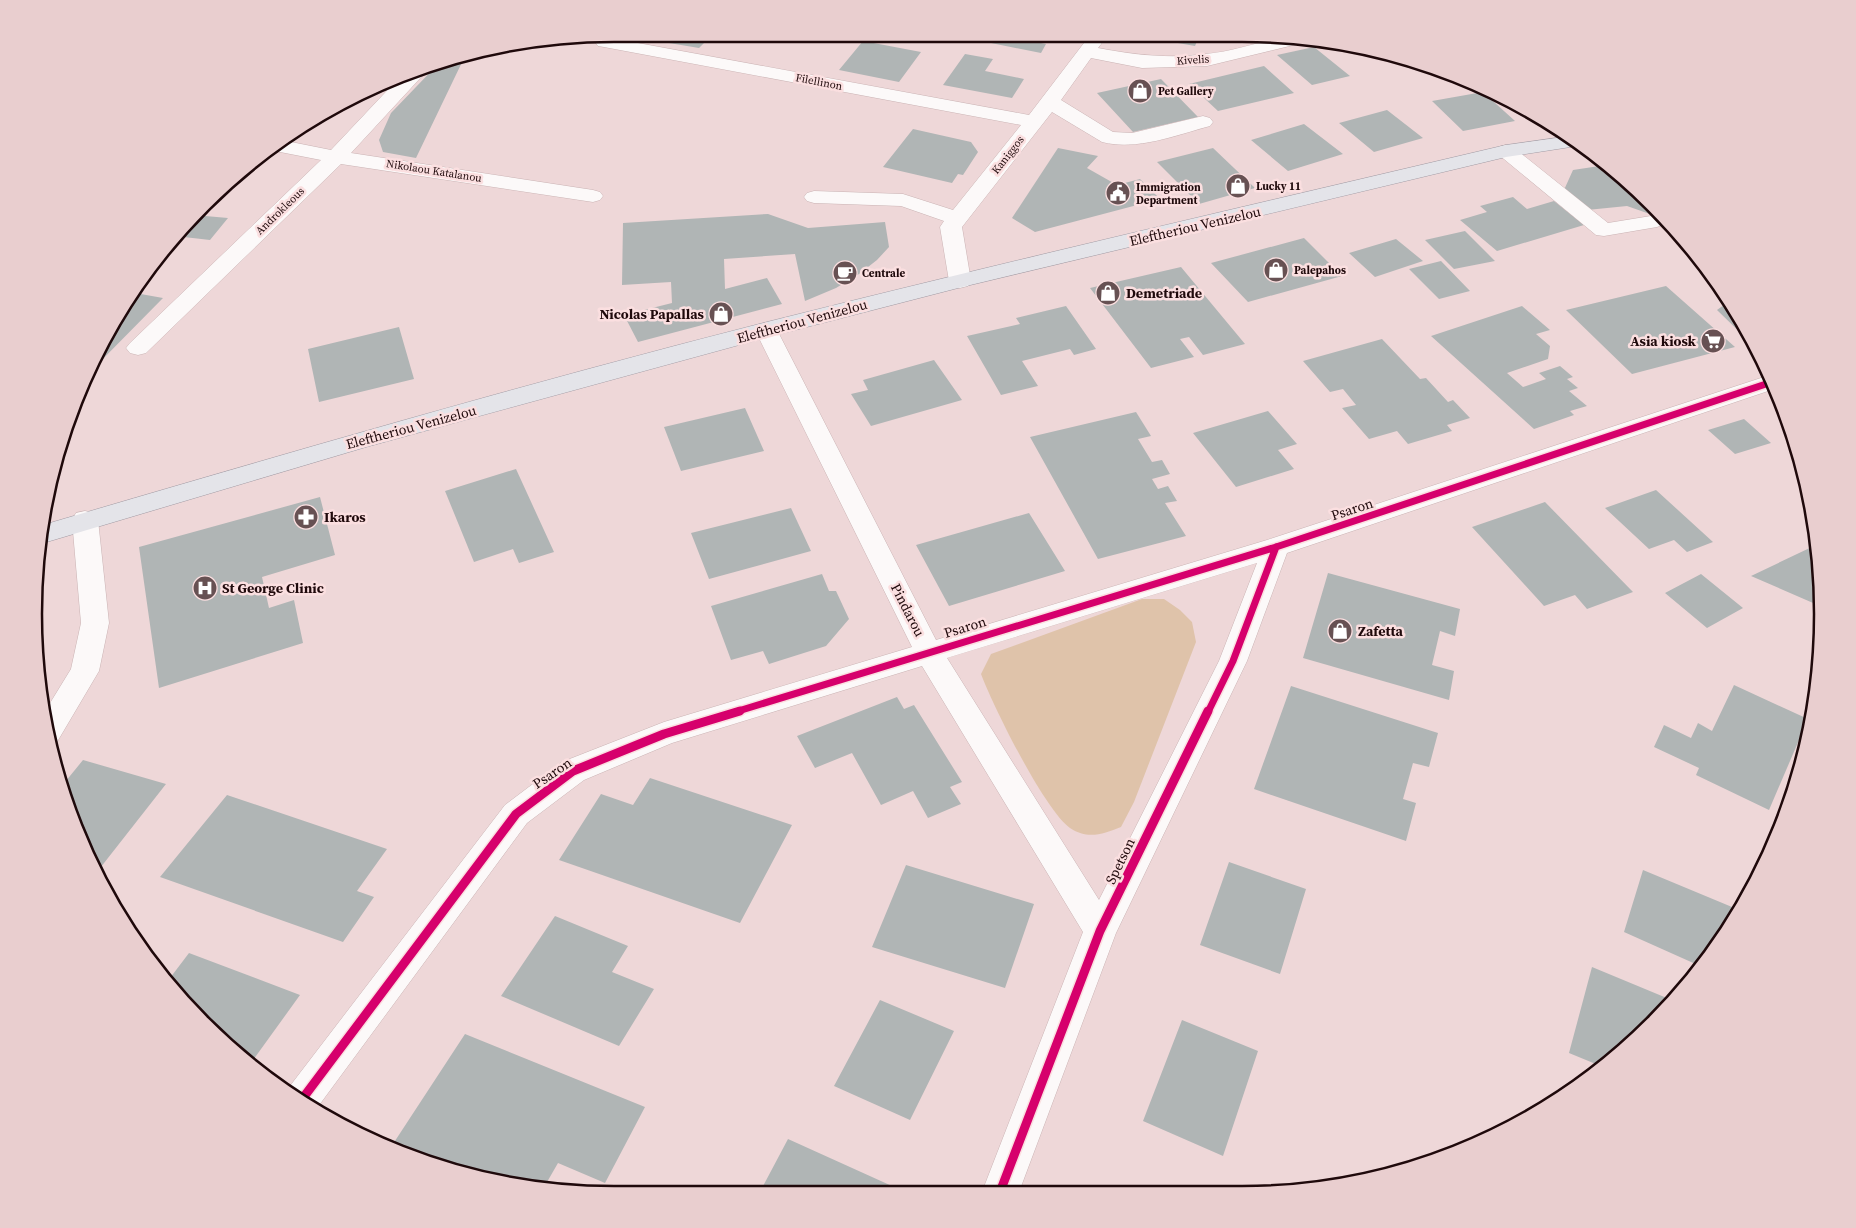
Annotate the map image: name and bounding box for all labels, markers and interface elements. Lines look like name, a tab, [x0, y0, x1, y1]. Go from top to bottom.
street label: Kivelis	[1176, 51, 1210, 69]
street label: Filellinon	[794, 70, 844, 94]
shop icon: Pet Gallery	[1127, 78, 1153, 104]
place label: Pet Gallery	[1158, 84, 1214, 99]
street label: Kaniggos	[988, 133, 1028, 177]
street label: Nikolaou Katalanou	[385, 156, 483, 186]
shop icon: Lucky 11	[1225, 173, 1251, 199]
place label: Lucky 11	[1256, 179, 1301, 194]
public building icon: Immigration Department	[1105, 180, 1131, 206]
place label: Immigration Department	[1136, 180, 1201, 208]
street label: Androkleous	[252, 184, 308, 238]
street label: Eleftheriou Venizelou	[1127, 201, 1263, 251]
shop icon: Palepahos	[1263, 257, 1289, 283]
cafe icon: Centrale	[832, 260, 858, 286]
place label: Palepahos	[1294, 263, 1346, 278]
place label: Centrale	[862, 266, 905, 281]
shop icon: Demetriade	[1095, 280, 1121, 306]
place label: Demetriade	[1126, 283, 1202, 303]
street label: Eleftheriou Venizelou	[735, 294, 869, 348]
shop icon: Nicolas Papallas	[708, 301, 734, 327]
place label: Nicolas Papallas	[600, 304, 705, 324]
supermarket icon: Asia kiosk	[1700, 328, 1726, 354]
place label: Asia kiosk	[1630, 331, 1697, 351]
street label: Eleftheriou Venizelou	[344, 400, 478, 454]
street label: Psaron	[1328, 493, 1376, 525]
pharmacy icon: Ikaros	[293, 504, 319, 530]
place label: Ikaros	[324, 507, 366, 527]
hospital icon: St George Clinic	[192, 575, 218, 601]
place label: St George Clinic	[222, 578, 324, 598]
street label: Pindarou	[886, 580, 930, 640]
street label: Psaron	[941, 611, 989, 643]
shop icon: Zafetta	[1327, 618, 1353, 644]
place label: Zafetta	[1358, 621, 1403, 641]
street label: Psaron	[528, 752, 576, 793]
street label: Spetson	[1100, 834, 1140, 887]

